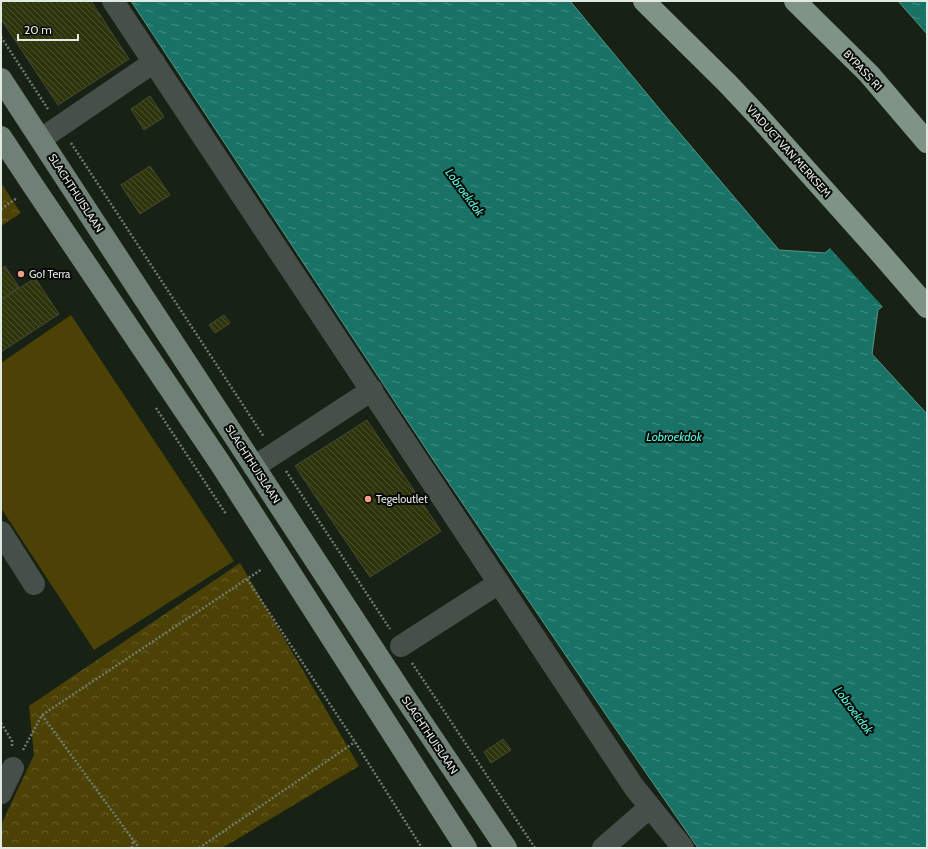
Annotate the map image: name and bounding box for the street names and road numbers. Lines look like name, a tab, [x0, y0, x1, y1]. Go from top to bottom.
street label: BYPASS R1	[841, 47, 885, 93]
street label: VIADUCT VAN MERKSEM	[744, 102, 834, 200]
street label: SLACHTHUISLAAN	[45, 151, 107, 235]
street label: SLACHTHUISLAAN	[222, 422, 284, 506]
street label: SLACHTHUISLAAN	[399, 693, 461, 777]

